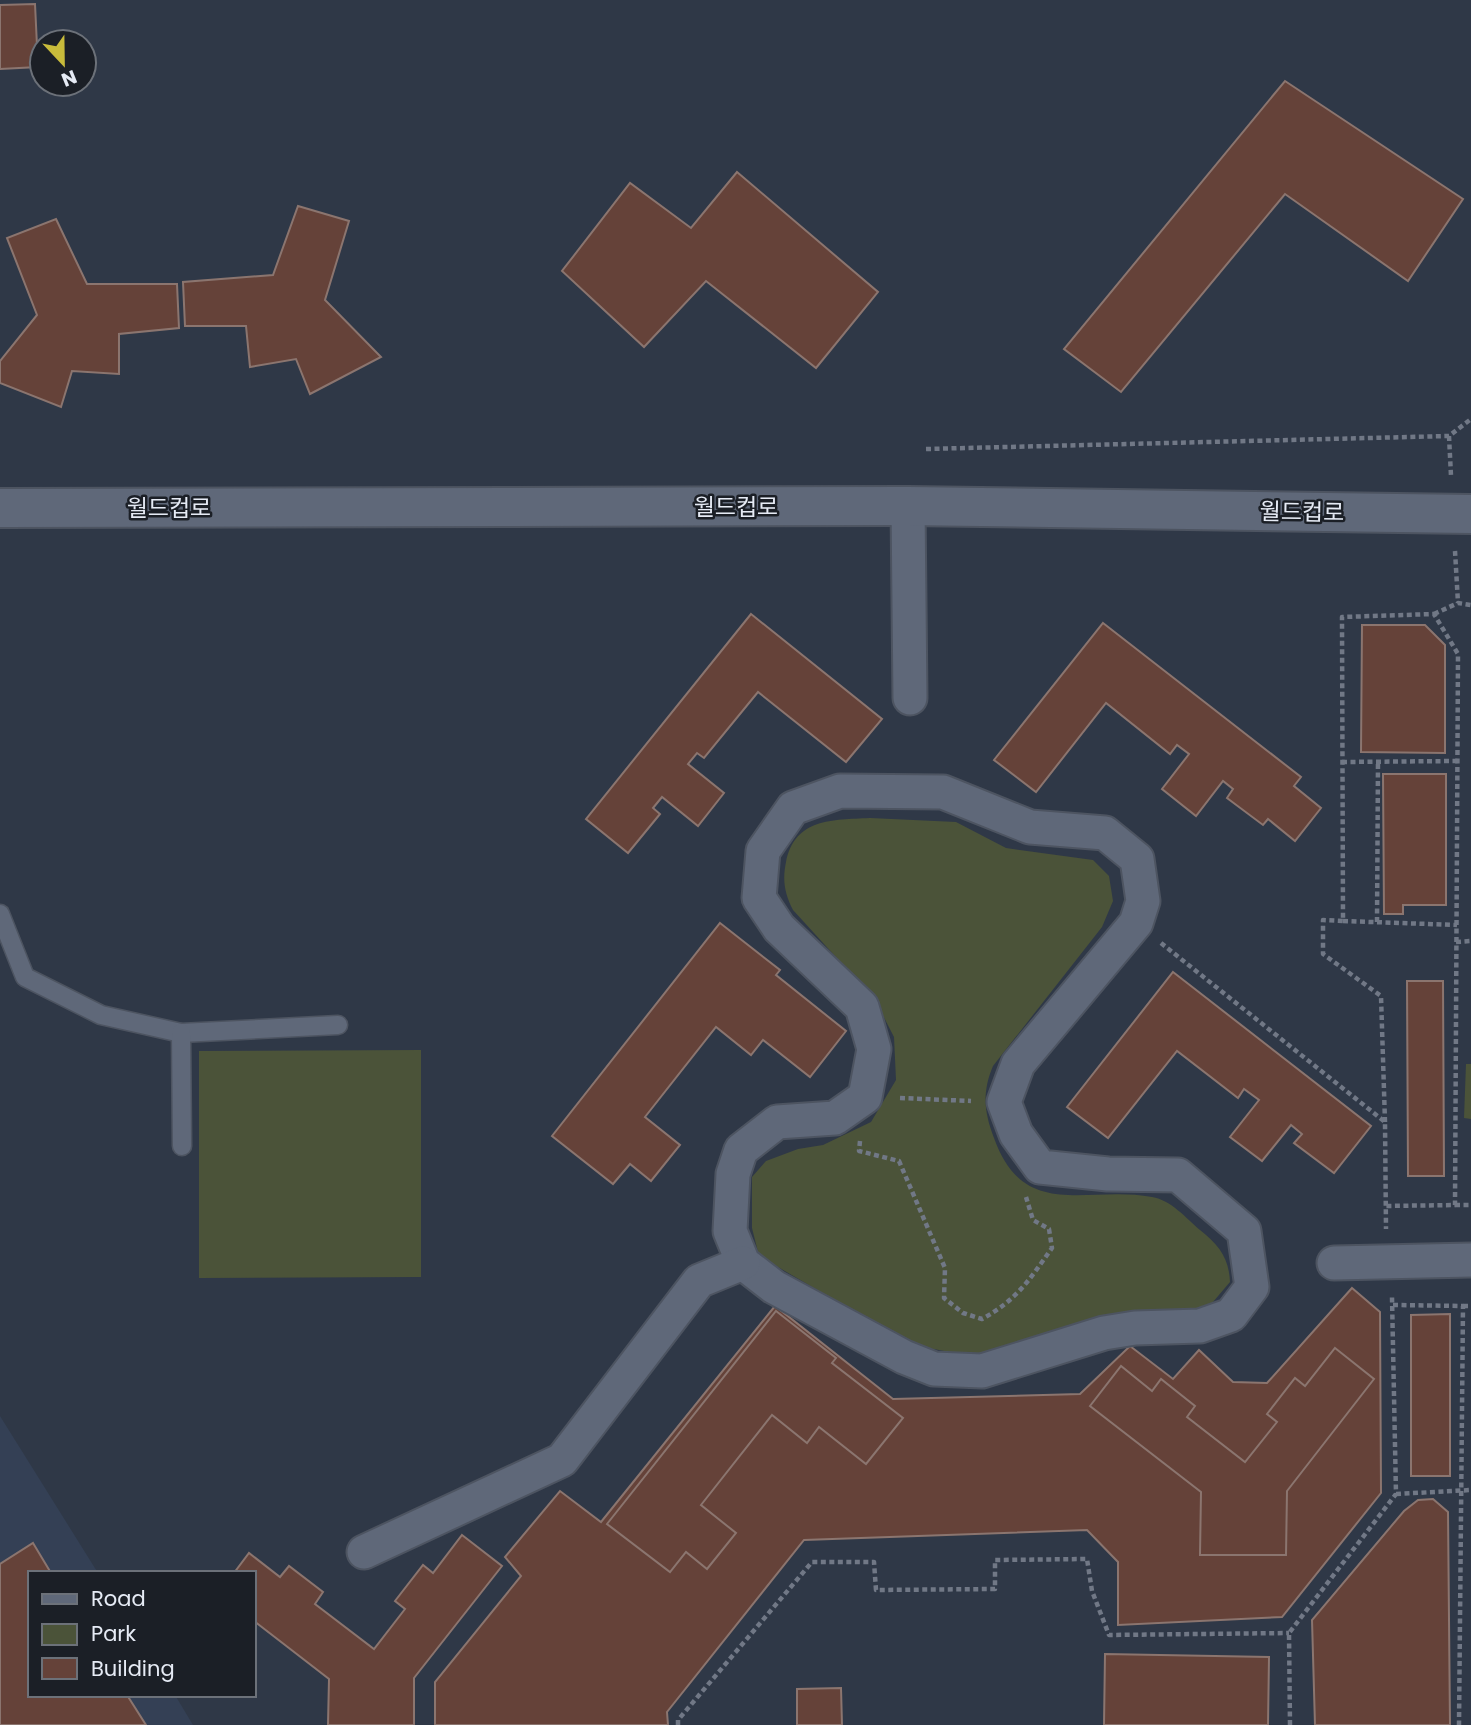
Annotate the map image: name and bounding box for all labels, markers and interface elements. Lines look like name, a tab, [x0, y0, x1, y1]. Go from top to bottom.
north arrow	[28, 28, 98, 98]
text: N	[57, 63, 81, 93]
street label: 월드컵로	[694, 491, 778, 523]
street label: 월드컵로	[127, 492, 211, 524]
street label: 월드컵로	[1259, 495, 1345, 529]
legend	[28, 1571, 256, 1697]
text: Road	[91, 1584, 146, 1613]
text: Park	[91, 1619, 136, 1648]
text: Building	[91, 1654, 175, 1683]

